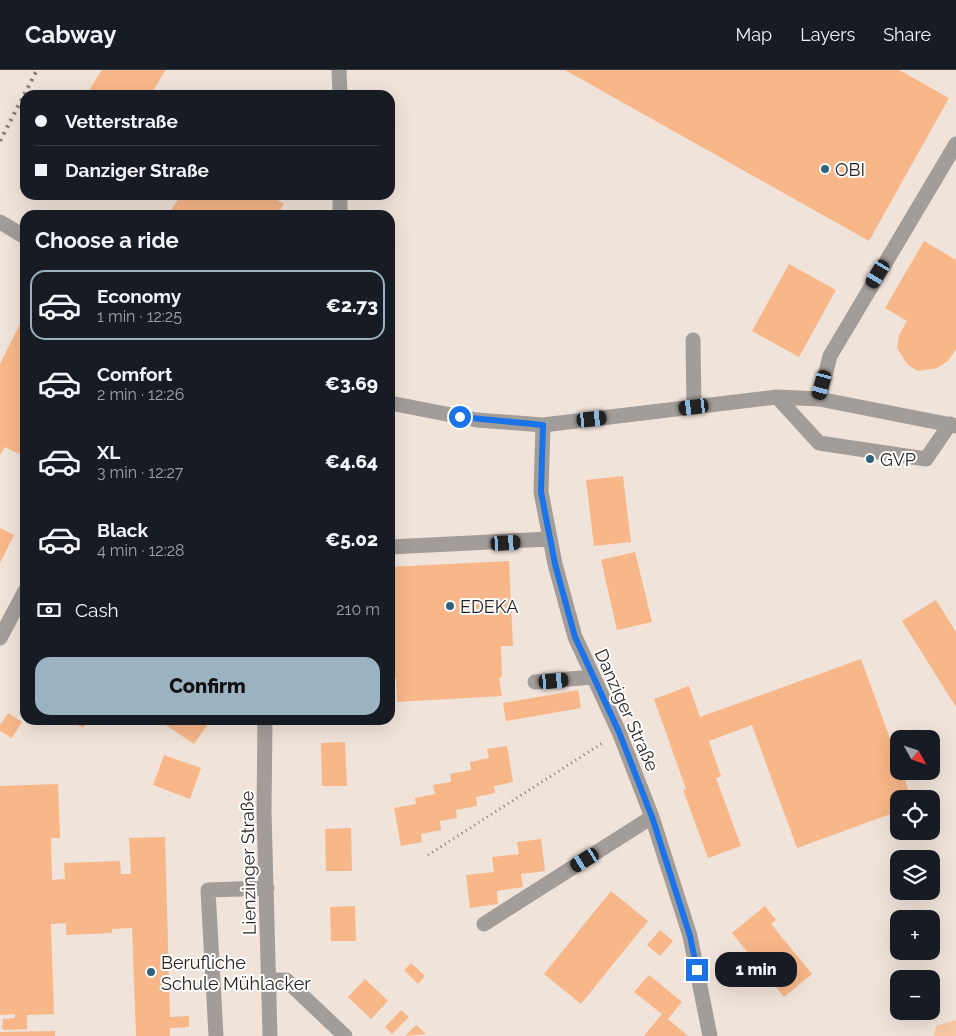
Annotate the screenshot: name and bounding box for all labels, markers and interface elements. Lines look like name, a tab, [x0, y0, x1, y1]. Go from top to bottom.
text: Cabway	[25, 20, 116, 49]
text: Map	[736, 24, 772, 45]
text: Layers	[800, 24, 855, 45]
text: Share	[883, 24, 931, 45]
text: Vetterstraße	[65, 110, 178, 132]
text: Danziger Straße	[65, 159, 209, 181]
place label: OBI	[835, 159, 865, 180]
marker: OBI	[819, 163, 831, 175]
text: Choose a ride	[35, 227, 179, 253]
car	[863, 257, 892, 291]
icon: car	[37, 283, 82, 328]
text: Economy	[97, 285, 181, 307]
text: €2.73	[326, 294, 378, 316]
text: 1 min · 12:25	[97, 307, 182, 326]
icon: car	[37, 361, 82, 406]
text: Comfort	[97, 363, 172, 385]
car	[810, 369, 833, 401]
text: €3.69	[325, 372, 378, 394]
text: 2 min · 12:26	[97, 385, 184, 404]
car	[678, 398, 709, 416]
route start	[449, 406, 471, 428]
car	[576, 410, 607, 428]
icon: car	[37, 439, 82, 484]
text: XL	[97, 441, 120, 463]
place label: GVP	[880, 449, 916, 470]
text: €4.64	[325, 450, 378, 472]
marker: GVP	[864, 453, 876, 465]
text: 3 min · 12:27	[97, 463, 183, 482]
icon: car	[37, 517, 82, 562]
text: Black	[97, 519, 148, 541]
text: €5.02	[325, 528, 378, 550]
car	[490, 535, 521, 551]
text: 4 min · 12:28	[97, 541, 185, 560]
icon: cash	[35, 596, 63, 624]
place label: EDEKA	[460, 596, 519, 617]
text: Cash	[75, 599, 119, 621]
text: 210 m	[336, 600, 380, 619]
marker: EDEKA	[444, 600, 456, 612]
street label: Danziger Straße	[591, 646, 663, 775]
button: Confirm	[35, 657, 380, 715]
car	[538, 672, 569, 690]
north arrow	[890, 730, 940, 780]
map controls	[890, 730, 940, 1020]
street label: Lienzinger Straße	[236, 790, 260, 935]
button: locate	[890, 790, 940, 840]
car	[568, 846, 601, 874]
button: layers	[890, 850, 940, 900]
button: +	[890, 910, 940, 960]
place label: Berufliche Schule Mühlacker	[161, 952, 311, 994]
callout: 1 min	[714, 952, 797, 988]
route end	[686, 959, 708, 981]
text: 1 min	[735, 960, 777, 979]
marker: Berufliche Schule Mühlacker	[145, 966, 157, 978]
button: −	[890, 970, 940, 1020]

